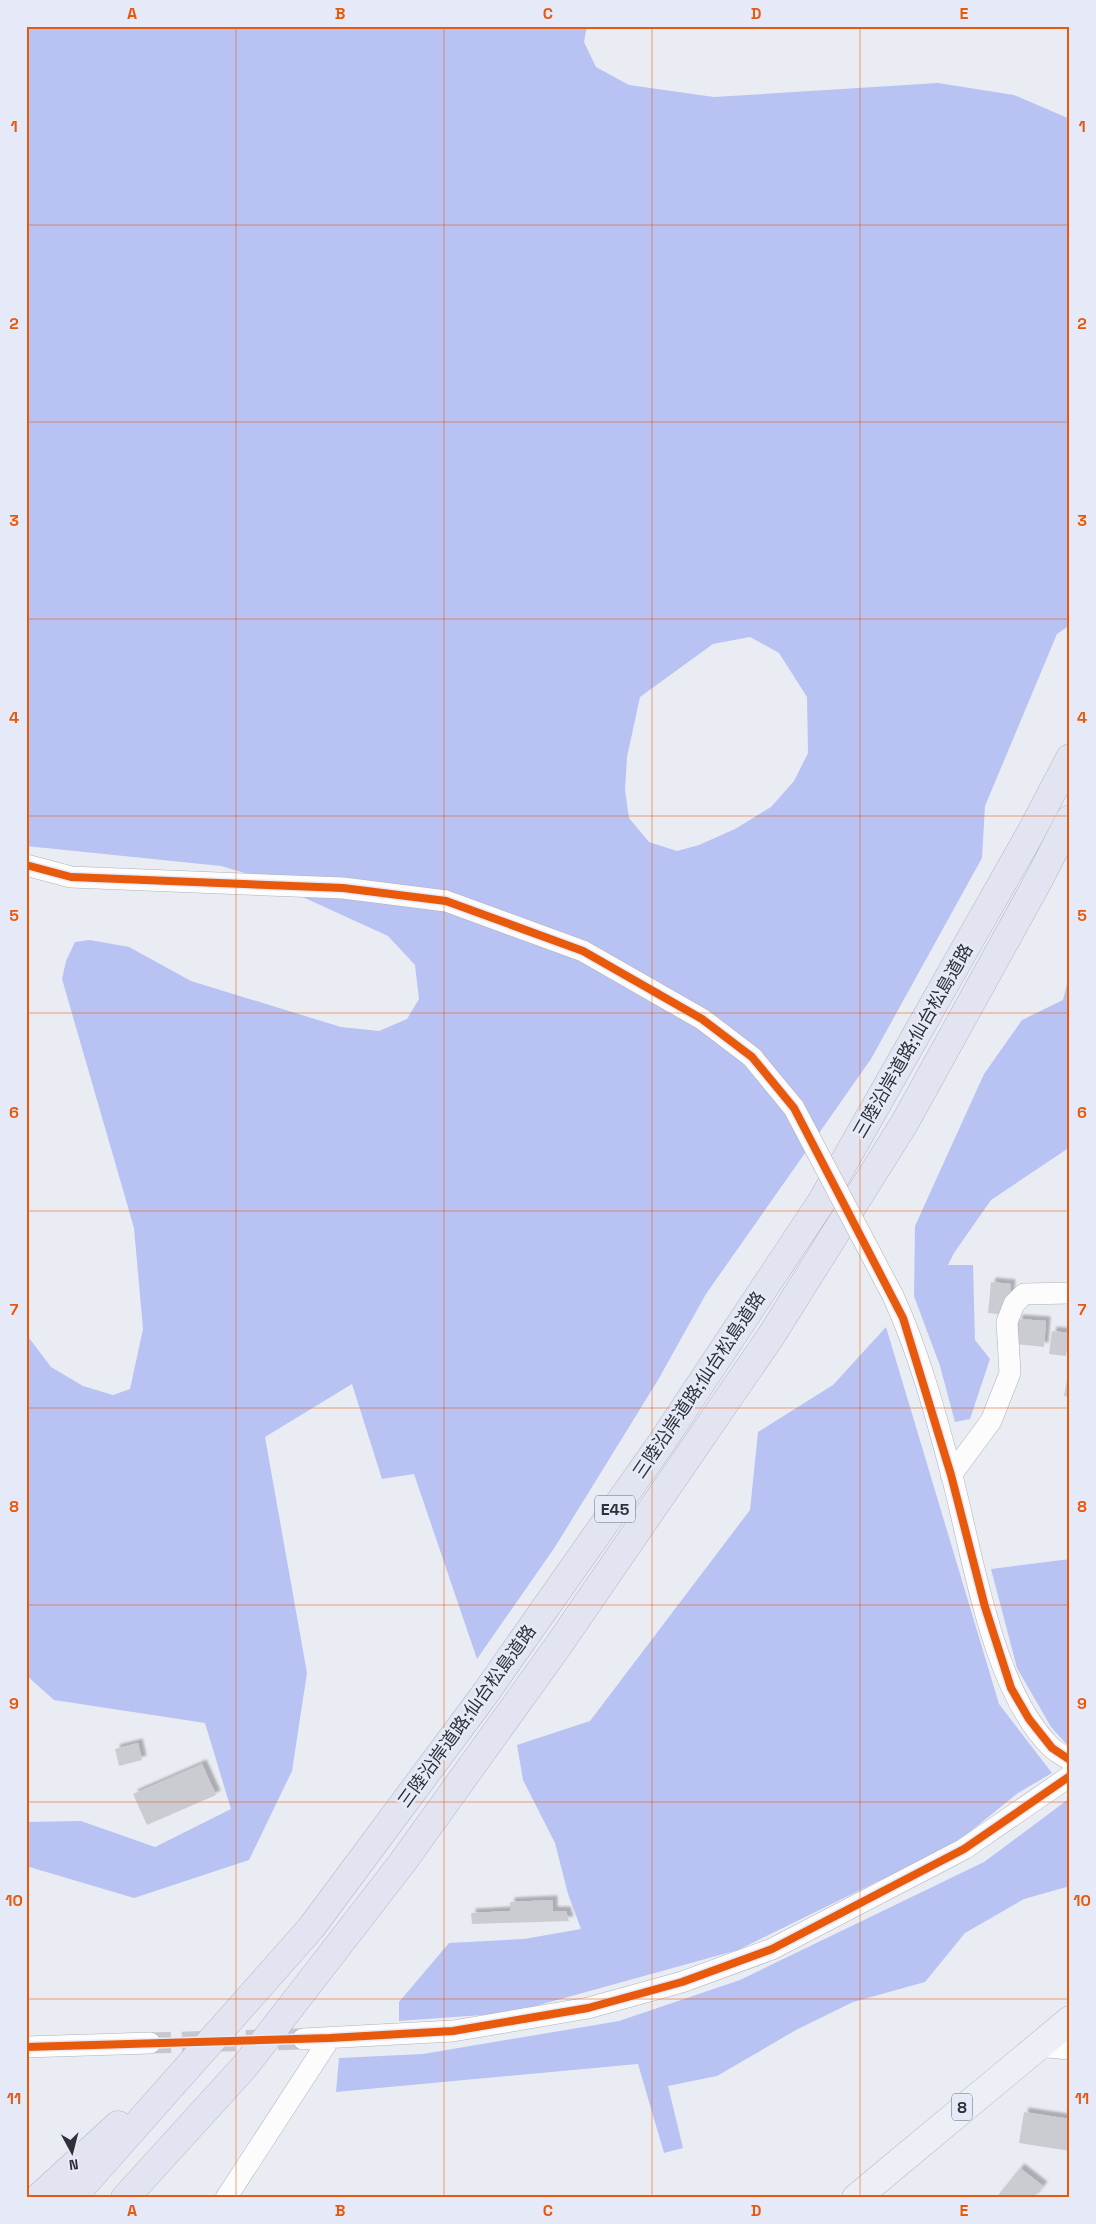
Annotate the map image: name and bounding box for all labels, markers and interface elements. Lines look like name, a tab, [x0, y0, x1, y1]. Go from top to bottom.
text: A	[127, 3, 137, 24]
text: B	[335, 3, 345, 24]
text: C	[543, 3, 553, 24]
text: D	[751, 3, 761, 24]
text: E	[960, 3, 969, 24]
text: 1	[10, 116, 18, 137]
text: 1	[1078, 116, 1086, 137]
text: 2	[9, 313, 19, 334]
text: 2	[1077, 313, 1087, 334]
text: 3	[9, 510, 19, 531]
text: 3	[1077, 510, 1087, 531]
text: 4	[9, 707, 19, 728]
text: 4	[1077, 707, 1087, 728]
text: 5	[9, 905, 19, 926]
text: 5	[1077, 905, 1087, 926]
street label: 三陸沿岸道路;仙台松島道路	[847, 939, 978, 1142]
text: 6	[9, 1102, 19, 1123]
text: 6	[1077, 1102, 1087, 1123]
street label: 三陸沿岸道路;仙台松島道路	[627, 1287, 770, 1483]
text: 7	[10, 1299, 19, 1320]
text: 7	[1078, 1299, 1087, 1320]
text: 8	[9, 1496, 19, 1517]
road number: E45	[595, 1496, 635, 1522]
text: 8	[1077, 1496, 1087, 1517]
street label: 三陸沿岸道路;仙台松島道路	[392, 1620, 541, 1812]
text: 9	[9, 1693, 19, 1714]
text: 9	[1077, 1693, 1087, 1714]
text: 10	[5, 1890, 23, 1911]
text: 10	[1073, 1890, 1091, 1911]
text: 11	[7, 2088, 21, 2109]
text: 11	[1075, 2088, 1089, 2109]
road number: 8	[952, 2094, 972, 2120]
north arrow	[48, 2126, 98, 2176]
text: N	[68, 2155, 79, 2174]
text: A	[127, 2200, 137, 2221]
text: B	[335, 2200, 345, 2221]
text: C	[543, 2200, 553, 2221]
text: D	[751, 2200, 761, 2221]
text: E	[960, 2200, 969, 2221]

